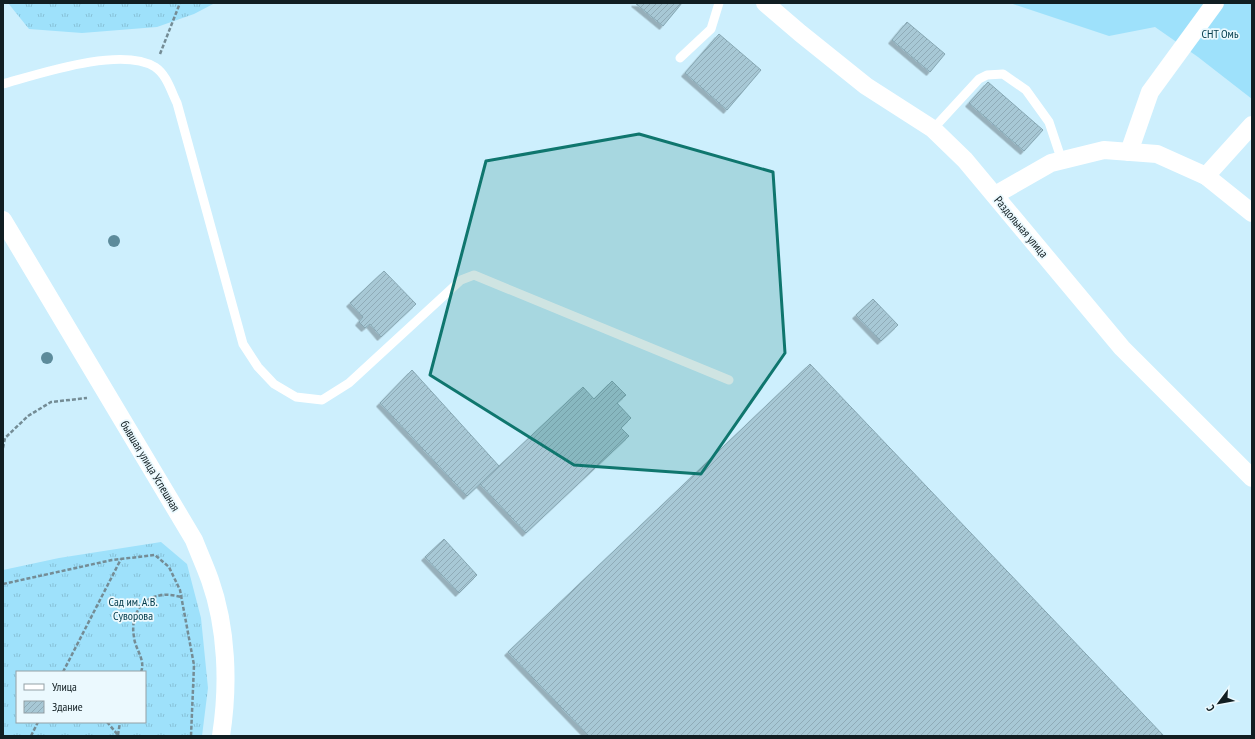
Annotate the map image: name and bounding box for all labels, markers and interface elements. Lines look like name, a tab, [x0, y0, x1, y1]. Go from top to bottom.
park label: СНТ Омь	[1202, 26, 1239, 41]
street label: Раздольная улица	[991, 193, 1052, 261]
street label: бывшая улица Успешная	[117, 418, 184, 514]
park label: Сад им. А.В. Суворова	[108, 594, 158, 623]
legend	[16, 671, 146, 723]
text: Улица	[52, 679, 77, 694]
north arrow	[1199, 683, 1239, 723]
text: Здание	[52, 699, 83, 714]
text: С	[1203, 702, 1218, 714]

